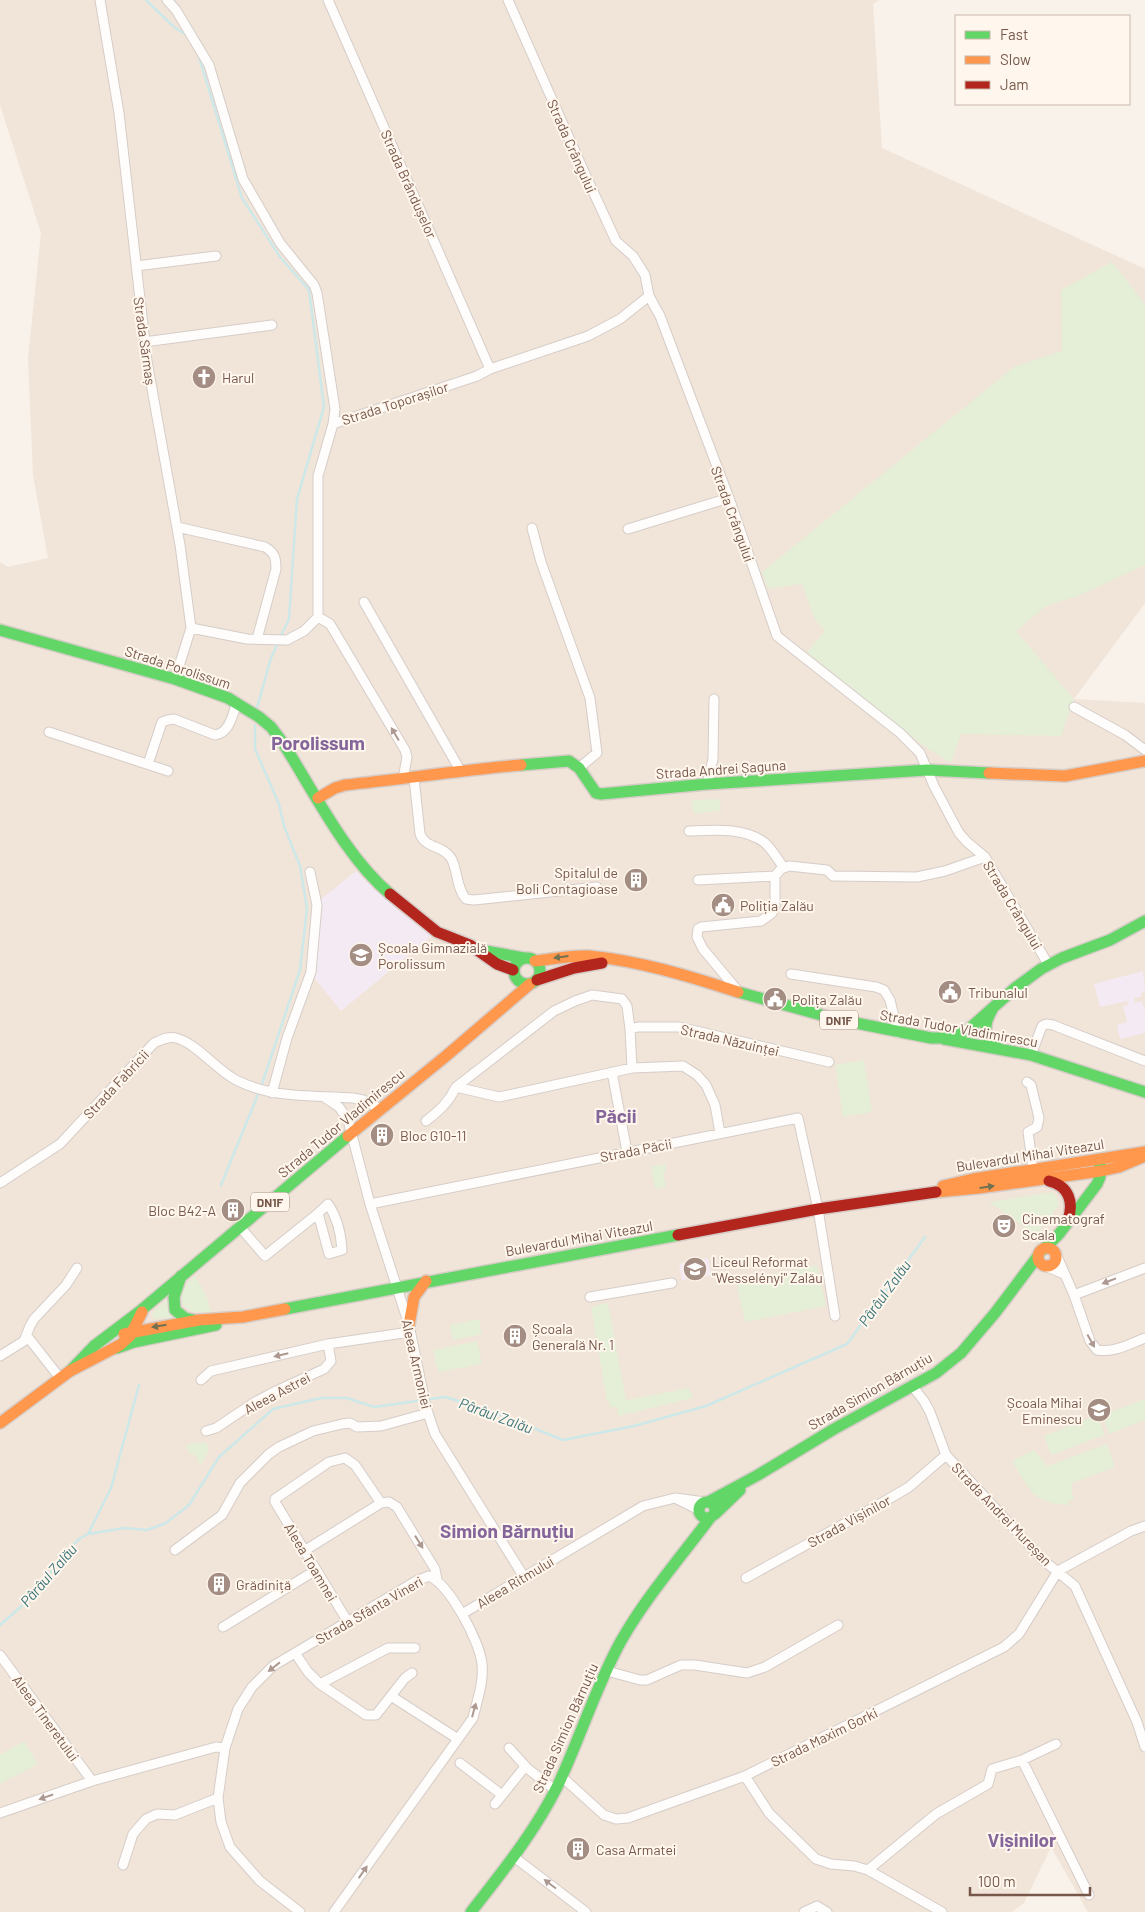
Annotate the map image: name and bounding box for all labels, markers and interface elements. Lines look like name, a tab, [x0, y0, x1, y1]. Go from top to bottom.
legend	[955, 15, 1130, 105]
text: Fast	[1000, 25, 1028, 43]
text: Slow	[1000, 50, 1031, 68]
text: Jam	[1000, 75, 1029, 93]
street label: Strada Crângului	[544, 97, 600, 195]
street label: Strada Brândușelor	[377, 127, 441, 241]
street label: Strada Sărmaș	[130, 296, 160, 386]
church icon: Harul	[191, 364, 217, 390]
place label: Harul	[222, 369, 254, 386]
street label: Strada Toporașilor	[339, 378, 451, 428]
street label: Strada Crângului	[708, 464, 758, 564]
street label: Strada Porolissum	[123, 642, 233, 692]
one-way arrow	[391, 726, 399, 741]
district label: Porolissum	[271, 731, 365, 754]
street label: Strada Andrei Șaguna	[655, 756, 787, 782]
street label: Strada Crângului	[980, 857, 1046, 953]
place label: Spitalul de Boli Contagioase	[516, 864, 618, 897]
building icon: Spitalul de Boli Contagioase	[623, 867, 649, 893]
public building icon: Poliția Zalău	[710, 892, 736, 918]
place label: Poliția Zalău	[740, 897, 814, 914]
place label: Școala Gimnazială Porolissum	[378, 939, 487, 972]
school or university icon: Școala Gimnazială Porolissum	[348, 942, 374, 968]
one-way arrow	[553, 954, 569, 962]
public building icon: Tribunalul	[937, 979, 963, 1005]
place label: Tribunalul	[968, 984, 1028, 1001]
public building icon: Polița Zalău	[762, 986, 788, 1012]
place label: Polița Zalău	[792, 991, 862, 1008]
street label: Strada Tudor Vladimirescu	[879, 1006, 1039, 1050]
road number: DN1F	[820, 1010, 858, 1030]
street label: Strada Năzuinței	[679, 1020, 781, 1060]
street label: Strada Fabricii	[80, 1046, 152, 1122]
street label: Strada Tudor Vladimirescu	[274, 1065, 408, 1181]
district label: Păcii	[595, 1104, 637, 1127]
building icon: Bloc G10-11	[369, 1122, 395, 1148]
place label: Bloc G10-11	[400, 1127, 466, 1144]
street label: Strada Păcii	[599, 1135, 673, 1165]
street label: Bulevardul Mihai Viteazul	[955, 1135, 1105, 1175]
one-way arrow	[980, 1183, 996, 1191]
road number: DN1F	[251, 1192, 289, 1212]
building icon: Bloc B42-A	[220, 1197, 246, 1223]
place label: Bloc B42-A	[148, 1202, 217, 1219]
place label: Cinematograf Scala	[1022, 1210, 1105, 1243]
theatre icon: Cinematograf Scala	[991, 1213, 1017, 1239]
street label: Bulevardul Mihai Viteazul	[504, 1217, 654, 1259]
place label: Liceul Reformat "Wesselényi" Zalău	[712, 1253, 823, 1286]
school or university icon: Liceul Reformat "Wesselényi" Zalău	[682, 1256, 708, 1282]
water label: Pârâul Zalău	[854, 1256, 914, 1330]
one-way arrow	[1102, 1278, 1117, 1285]
street label: Aleea Armoniei	[398, 1318, 436, 1410]
place label: Școala Generală Nr. 1	[532, 1320, 614, 1353]
one-way arrow	[151, 1323, 167, 1331]
building icon: Școala Generală Nr. 1	[502, 1323, 528, 1349]
one-way arrow	[1087, 1334, 1096, 1347]
street label: Strada Simion Bărnuțiu	[805, 1349, 935, 1433]
one-way arrow	[273, 1351, 288, 1359]
street label: Aleea Astrei	[241, 1368, 313, 1418]
water label: Pârâul Zalău	[457, 1393, 536, 1437]
place label: Școala Mihai Eminescu	[1007, 1394, 1082, 1427]
school or university icon: Școala Mihai Eminescu	[1086, 1397, 1112, 1423]
street label: Strada Andrei Mureșan	[948, 1459, 1056, 1569]
street label: Strada Vișinilor	[805, 1491, 893, 1551]
district label: Simion Bărnuțiu	[440, 1519, 574, 1542]
street label: Aleea Toamnei	[281, 1520, 341, 1604]
one-way arrow	[414, 1536, 424, 1549]
water label: Pârâul Zalău	[16, 1540, 80, 1610]
street label: Aleea Ritmului	[473, 1552, 557, 1612]
building icon: Grădiniță	[206, 1571, 232, 1597]
street label: Strada Sfânta Vineri	[312, 1572, 426, 1648]
place label: Grădiniță	[236, 1576, 291, 1593]
one-way arrow	[268, 1661, 281, 1672]
street label: Strada Simion Bărnuțiu	[529, 1661, 601, 1795]
street label: Aleea Tineretului	[9, 1672, 83, 1764]
one-way arrow	[471, 1702, 479, 1717]
street label: Strada Maxim Gorki	[768, 1704, 880, 1770]
one-way arrow	[38, 1794, 53, 1802]
district label: Vișinilor	[988, 1828, 1057, 1851]
building icon: Casa Armatei	[565, 1836, 591, 1862]
place label: Casa Armatei	[596, 1841, 676, 1858]
scale bar	[970, 1864, 1090, 1896]
one-way arrow	[358, 1865, 368, 1879]
text: 100 m	[978, 1872, 1016, 1890]
one-way arrow	[544, 1879, 557, 1890]

